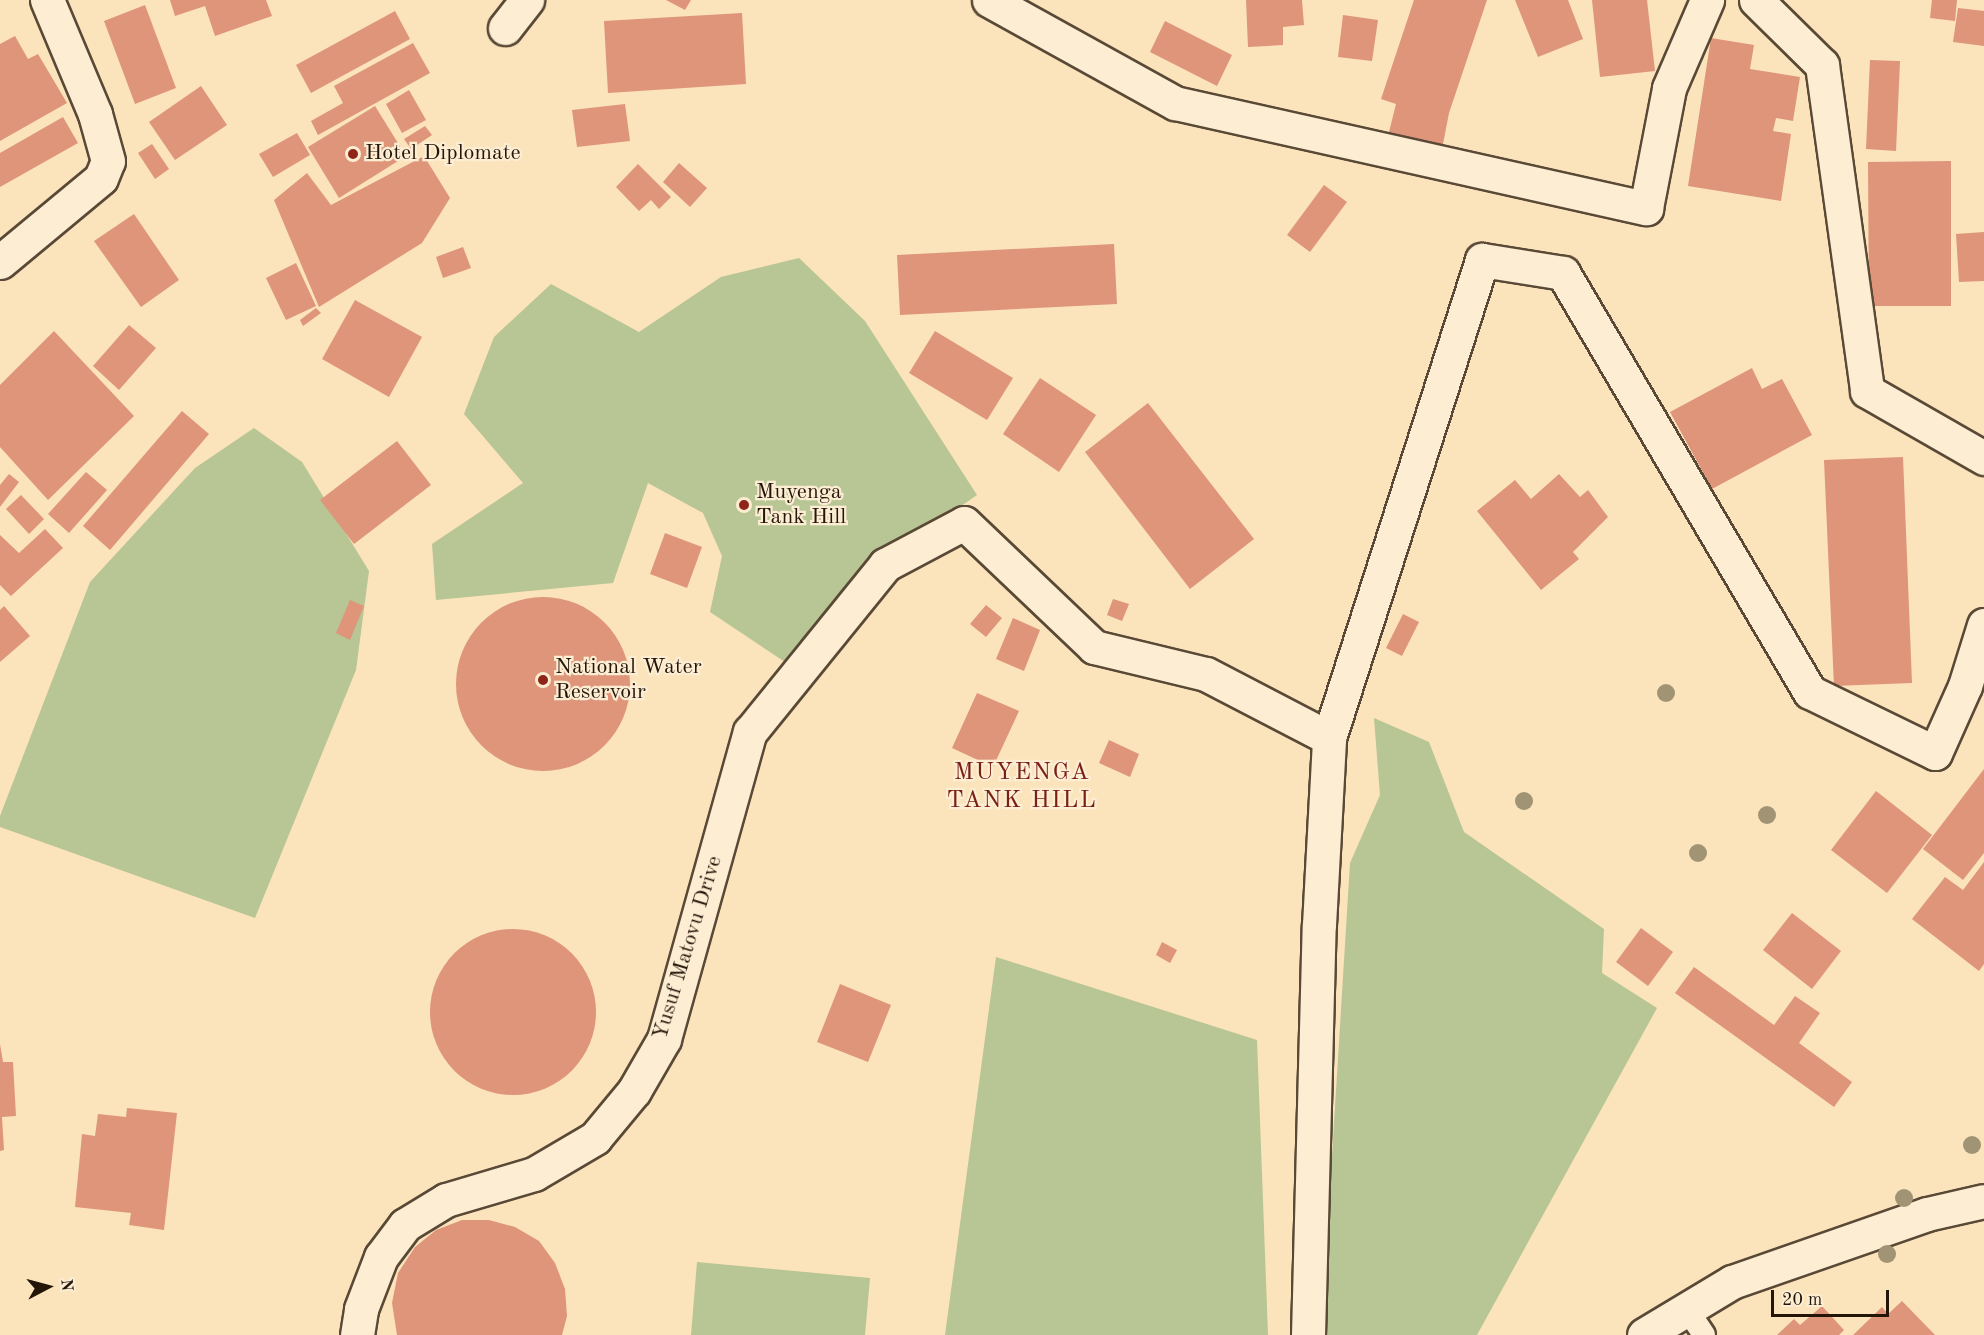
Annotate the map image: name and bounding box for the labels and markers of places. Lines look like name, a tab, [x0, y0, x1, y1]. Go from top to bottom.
place label: Hotel Diplomate	[365, 141, 521, 167]
marker: Hotel Diplomate	[346, 147, 360, 161]
place label: Muyenga Tank Hill	[756, 479, 846, 530]
marker: Muyenga Tank Hill	[737, 498, 751, 512]
place label: National Water Reservoir	[555, 654, 702, 706]
marker: National Water Reservoir	[536, 673, 550, 687]

